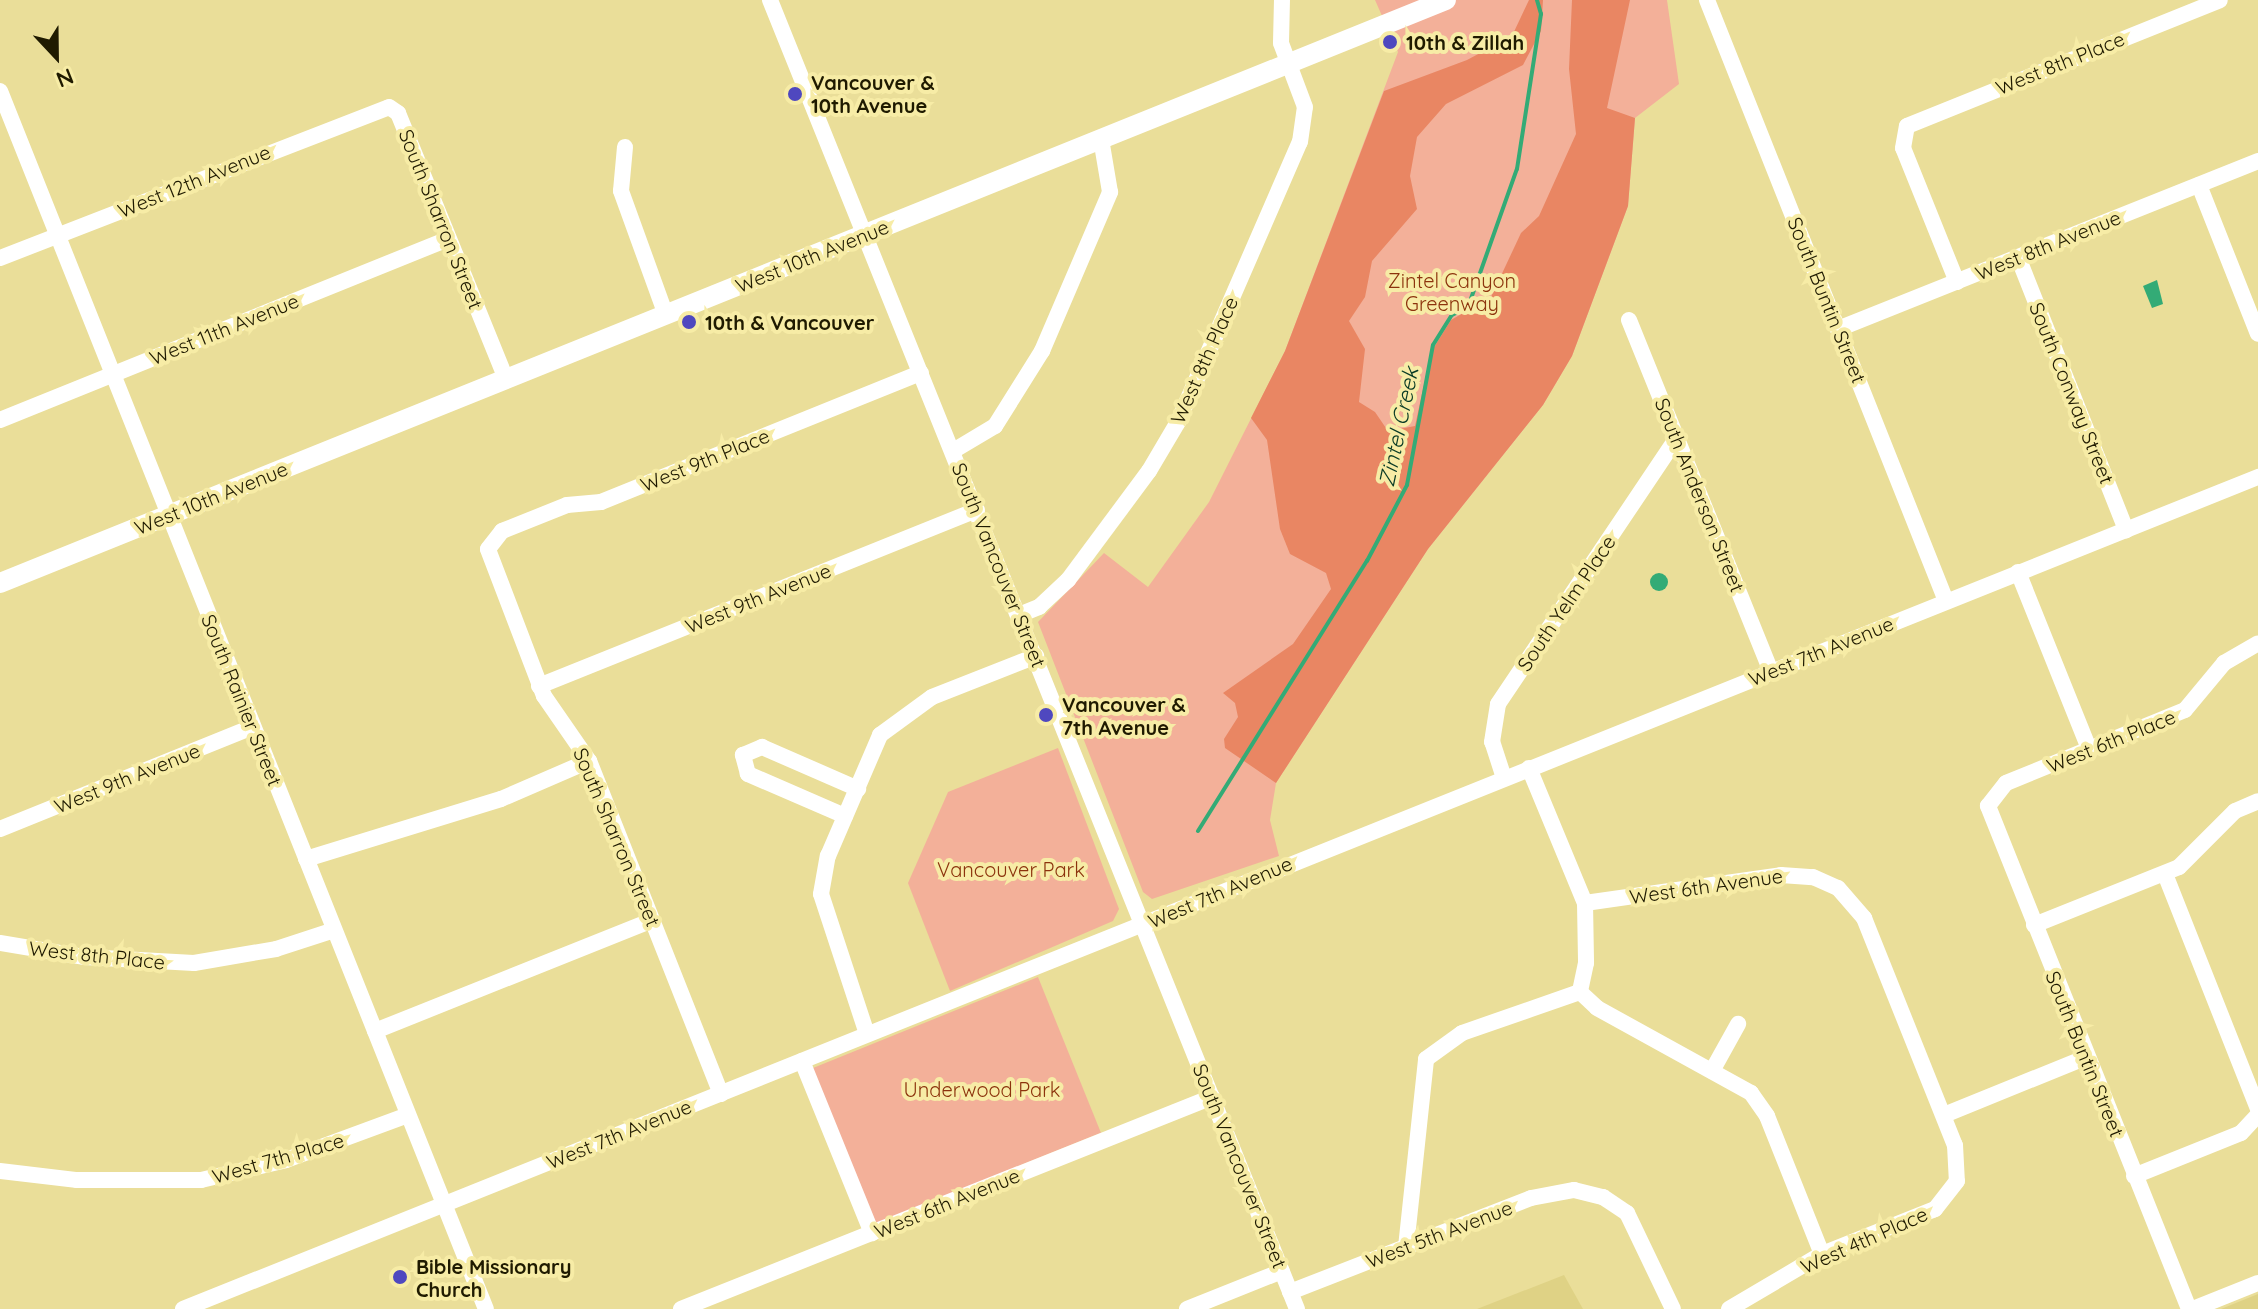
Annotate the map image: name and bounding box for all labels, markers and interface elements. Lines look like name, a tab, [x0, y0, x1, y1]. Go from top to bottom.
north arrow	[16, 16, 96, 96]
street label: West 8th Place	[1992, 26, 2128, 100]
place label: 10th & Zillah	[1406, 30, 1524, 54]
marker: 10th & Zillah	[1381, 33, 1399, 51]
text: N	[52, 62, 78, 94]
place label: Vancouver & 10th Avenue	[811, 70, 935, 117]
marker: Vancouver & 10th Avenue	[786, 85, 804, 103]
street label: South Sharron Street	[394, 126, 488, 312]
street label: West 12th Avenue	[114, 139, 274, 223]
street label: West 8th Avenue	[1972, 205, 2124, 285]
street label: South Buntin Street	[1783, 213, 1871, 387]
street label: West 10th Avenue	[732, 214, 892, 298]
park label: Zintel Canyon Greenway	[1388, 269, 1516, 316]
street label: West 11th Avenue	[146, 288, 302, 370]
street label: West 8th Place	[1165, 293, 1243, 427]
street label: South Conway Street	[2025, 299, 2119, 487]
place label: 10th & Vancouver	[705, 310, 874, 334]
marker: 10th & Vancouver	[680, 313, 698, 331]
water label: Zintel Creek	[1373, 365, 1425, 489]
street label: South Anderson Street	[1650, 395, 1750, 595]
street label: West 9th Place	[637, 423, 773, 497]
street label: West 10th Avenue	[131, 456, 291, 540]
street label: South Vancouver Street	[947, 459, 1051, 671]
street label: South Yelm Place	[1512, 531, 1620, 675]
street label: West 9th Avenue	[682, 558, 834, 638]
street label: South Rainier Street	[197, 611, 287, 789]
street label: West 7th Avenue	[1745, 611, 1897, 691]
place label: Vancouver & 7th Avenue	[1062, 692, 1186, 739]
street label: West 6th Place	[2043, 704, 2179, 778]
marker: Vancouver & 7th Avenue	[1037, 706, 1055, 724]
street label: West 9th Avenue	[51, 738, 203, 818]
street label: South Sharron Street	[568, 744, 666, 930]
street label: West 7th Avenue	[1144, 851, 1296, 933]
park label: Vancouver Park	[937, 857, 1085, 881]
street label: West 6th Avenue	[1628, 863, 1784, 909]
street label: West 8th Place	[28, 936, 166, 974]
street label: South Buntin Street	[2041, 967, 2129, 1141]
street label: South Vancouver Street	[1188, 1060, 1292, 1272]
park label: Underwood Park	[903, 1077, 1061, 1101]
street label: West 7th Avenue	[543, 1094, 695, 1174]
street label: West 7th Place	[209, 1128, 347, 1188]
street label: West 6th Avenue	[871, 1163, 1023, 1243]
street label: West 5th Avenue	[1362, 1195, 1516, 1273]
street label: West 4th Place	[1797, 1201, 1931, 1279]
place label: Bible Missionary Church	[416, 1254, 571, 1301]
marker: Bible Missionary Church	[391, 1268, 409, 1286]

